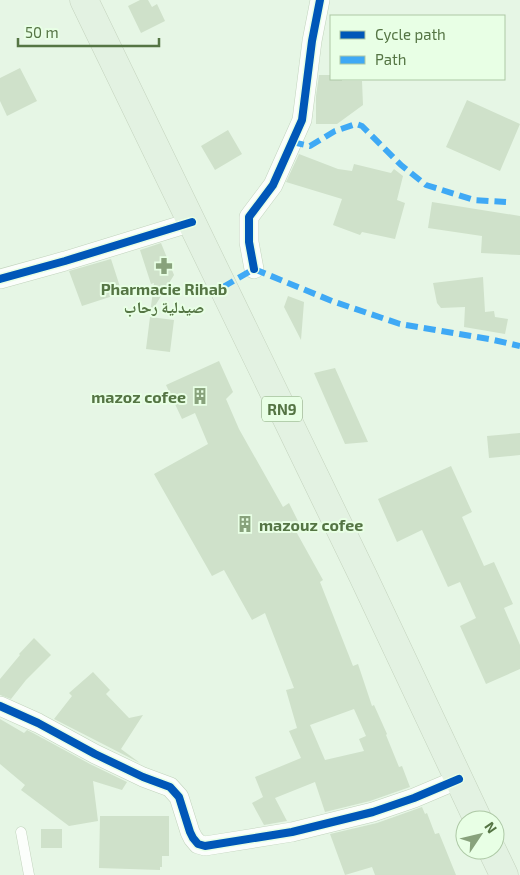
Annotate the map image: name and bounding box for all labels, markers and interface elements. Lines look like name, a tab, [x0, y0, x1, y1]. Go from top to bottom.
scale bar	[18, 15, 159, 47]
legend	[330, 15, 505, 80]
text: 50 m	[25, 23, 59, 41]
text: Cycle path	[375, 25, 446, 43]
text: Path	[375, 50, 406, 68]
pharmacy icon: Pharmacie Rihab صيدلية رحاب	[154, 256, 174, 276]
place label: Pharmacie Rihab صيدلية رحاب	[101, 279, 227, 316]
building icon: mazoz cofee	[190, 386, 210, 406]
place label: mazoz cofee	[91, 387, 186, 406]
road number: RN9	[262, 396, 302, 422]
building icon: mazouz cofee	[235, 514, 255, 534]
place label: mazouz cofee	[259, 515, 363, 534]
north arrow	[455, 810, 505, 860]
text: N	[481, 818, 501, 836]

